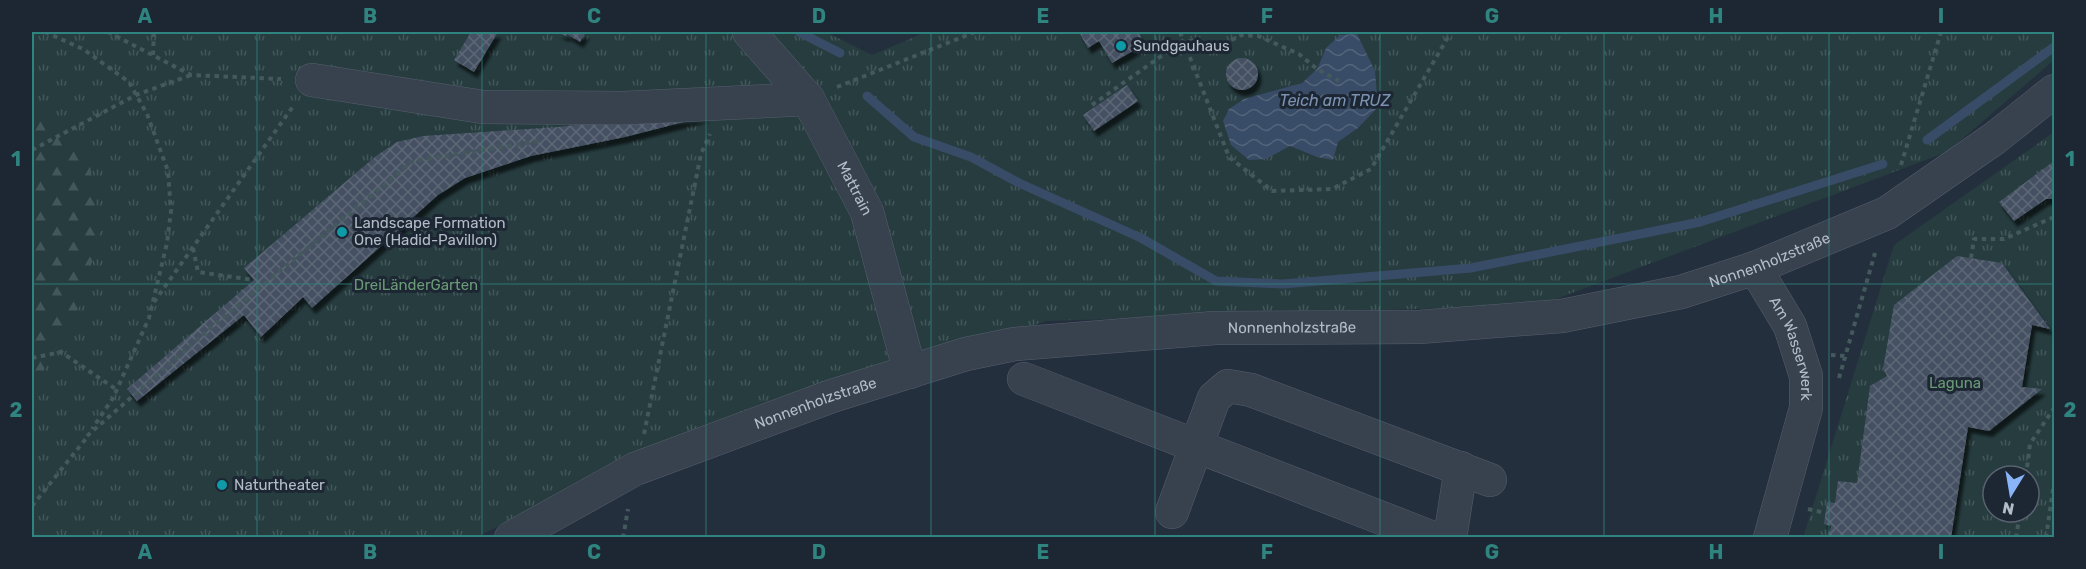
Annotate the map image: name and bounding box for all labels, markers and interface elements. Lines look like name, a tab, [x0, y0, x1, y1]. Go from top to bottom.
text: A	[138, 4, 153, 28]
text: B	[363, 4, 377, 28]
text: C	[587, 4, 601, 28]
text: D	[812, 4, 826, 28]
text: E	[1037, 4, 1049, 28]
text: F	[1261, 4, 1273, 28]
text: G	[1485, 4, 1499, 28]
text: H	[1709, 4, 1723, 28]
text: I	[1938, 4, 1944, 28]
place label: Sundgauhaus	[1133, 37, 1230, 55]
marker: Sundgauhaus	[1114, 39, 1128, 53]
water label: Teich am TRUZ	[1280, 91, 1392, 110]
text: 1	[11, 147, 21, 171]
text: 1	[2065, 147, 2075, 171]
street label: Mattrain	[833, 158, 876, 218]
place label: Landscape Formation One (Hadid-Pavillon)	[354, 214, 506, 249]
marker: Landscape Formation One (Hadid-Pavillon)	[335, 225, 349, 239]
street label: Nonnenholzstraße	[1707, 229, 1833, 291]
park label: DreiLänderGarten	[354, 276, 478, 294]
street label: Am Wasserwerk	[1765, 293, 1815, 401]
street label: Nonnenholzstraße	[1228, 318, 1356, 337]
street label: Nonnenholzstraße	[752, 374, 879, 433]
park label: Laguna	[1929, 374, 1981, 392]
text: 2	[10, 398, 23, 422]
text: 2	[2064, 398, 2077, 422]
north arrow	[1981, 464, 2041, 524]
place label: Naturtheater	[234, 476, 325, 494]
marker: Naturtheater	[215, 478, 229, 492]
text: N	[2001, 498, 2016, 519]
text: A	[138, 540, 153, 564]
text: B	[363, 540, 377, 564]
text: C	[587, 540, 601, 564]
text: D	[812, 540, 826, 564]
text: E	[1037, 540, 1049, 564]
text: F	[1261, 540, 1273, 564]
text: G	[1485, 540, 1499, 564]
text: H	[1709, 540, 1723, 564]
text: I	[1938, 540, 1944, 564]

